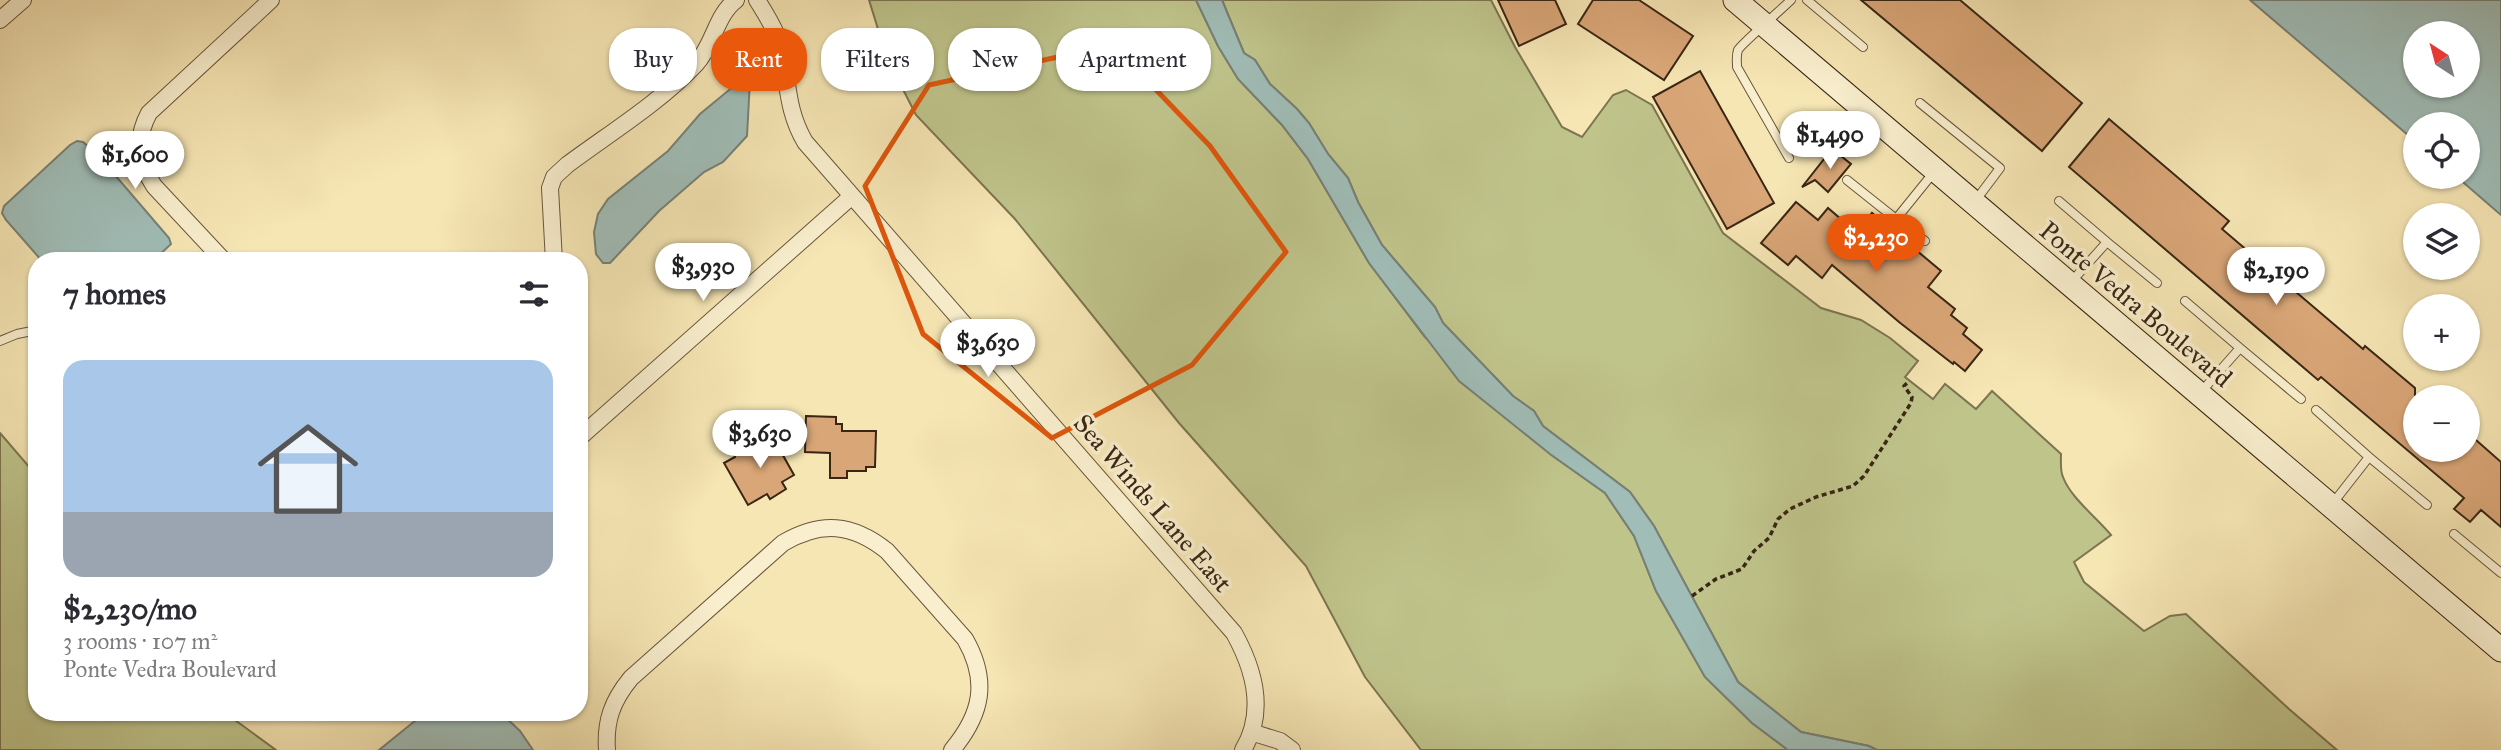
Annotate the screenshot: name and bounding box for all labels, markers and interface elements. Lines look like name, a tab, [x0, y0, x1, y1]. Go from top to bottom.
north arrow	[2403, 21, 2480, 98]
map controls	[2403, 21, 2480, 462]
chip: Buy	[609, 28, 697, 91]
chip: Rent	[711, 28, 807, 91]
chip: Filters	[821, 28, 934, 91]
chip: New	[948, 28, 1042, 91]
chip: Apartment	[1056, 28, 1211, 91]
pin: $1,490	[1773, 111, 1887, 171]
button: locate	[2403, 112, 2480, 189]
text: $1,490	[1796, 120, 1864, 148]
pin: $1,600	[78, 132, 192, 191]
text: $1,600	[101, 140, 169, 168]
button: layers	[2403, 203, 2480, 280]
street label: Ponte Vedra Boulevard	[2033, 214, 2239, 394]
pin: $2,230	[1819, 215, 1933, 274]
text: $2,230	[1843, 223, 1909, 251]
pin: $3,930	[646, 244, 760, 303]
pin: $2,190	[2219, 247, 2333, 307]
text: $3,930	[671, 252, 735, 280]
text: $2,190	[2243, 256, 2309, 284]
icon: filters	[515, 275, 553, 313]
text: 7 homes	[63, 276, 166, 312]
button: +	[2403, 294, 2480, 371]
pin: $3,630	[931, 320, 1045, 379]
text: $3,630	[956, 328, 1020, 356]
button: −	[2403, 385, 2480, 462]
icon: home	[245, 406, 371, 532]
street label: Sea Winds Lane East	[1067, 407, 1239, 599]
pin: $3,630	[703, 410, 817, 470]
text: $3,630	[728, 419, 792, 447]
text: $2,230/mo	[63, 591, 197, 627]
text: 3 rooms · 107 m²	[63, 627, 217, 655]
text: Ponte Vedra Boulevard	[63, 655, 277, 683]

